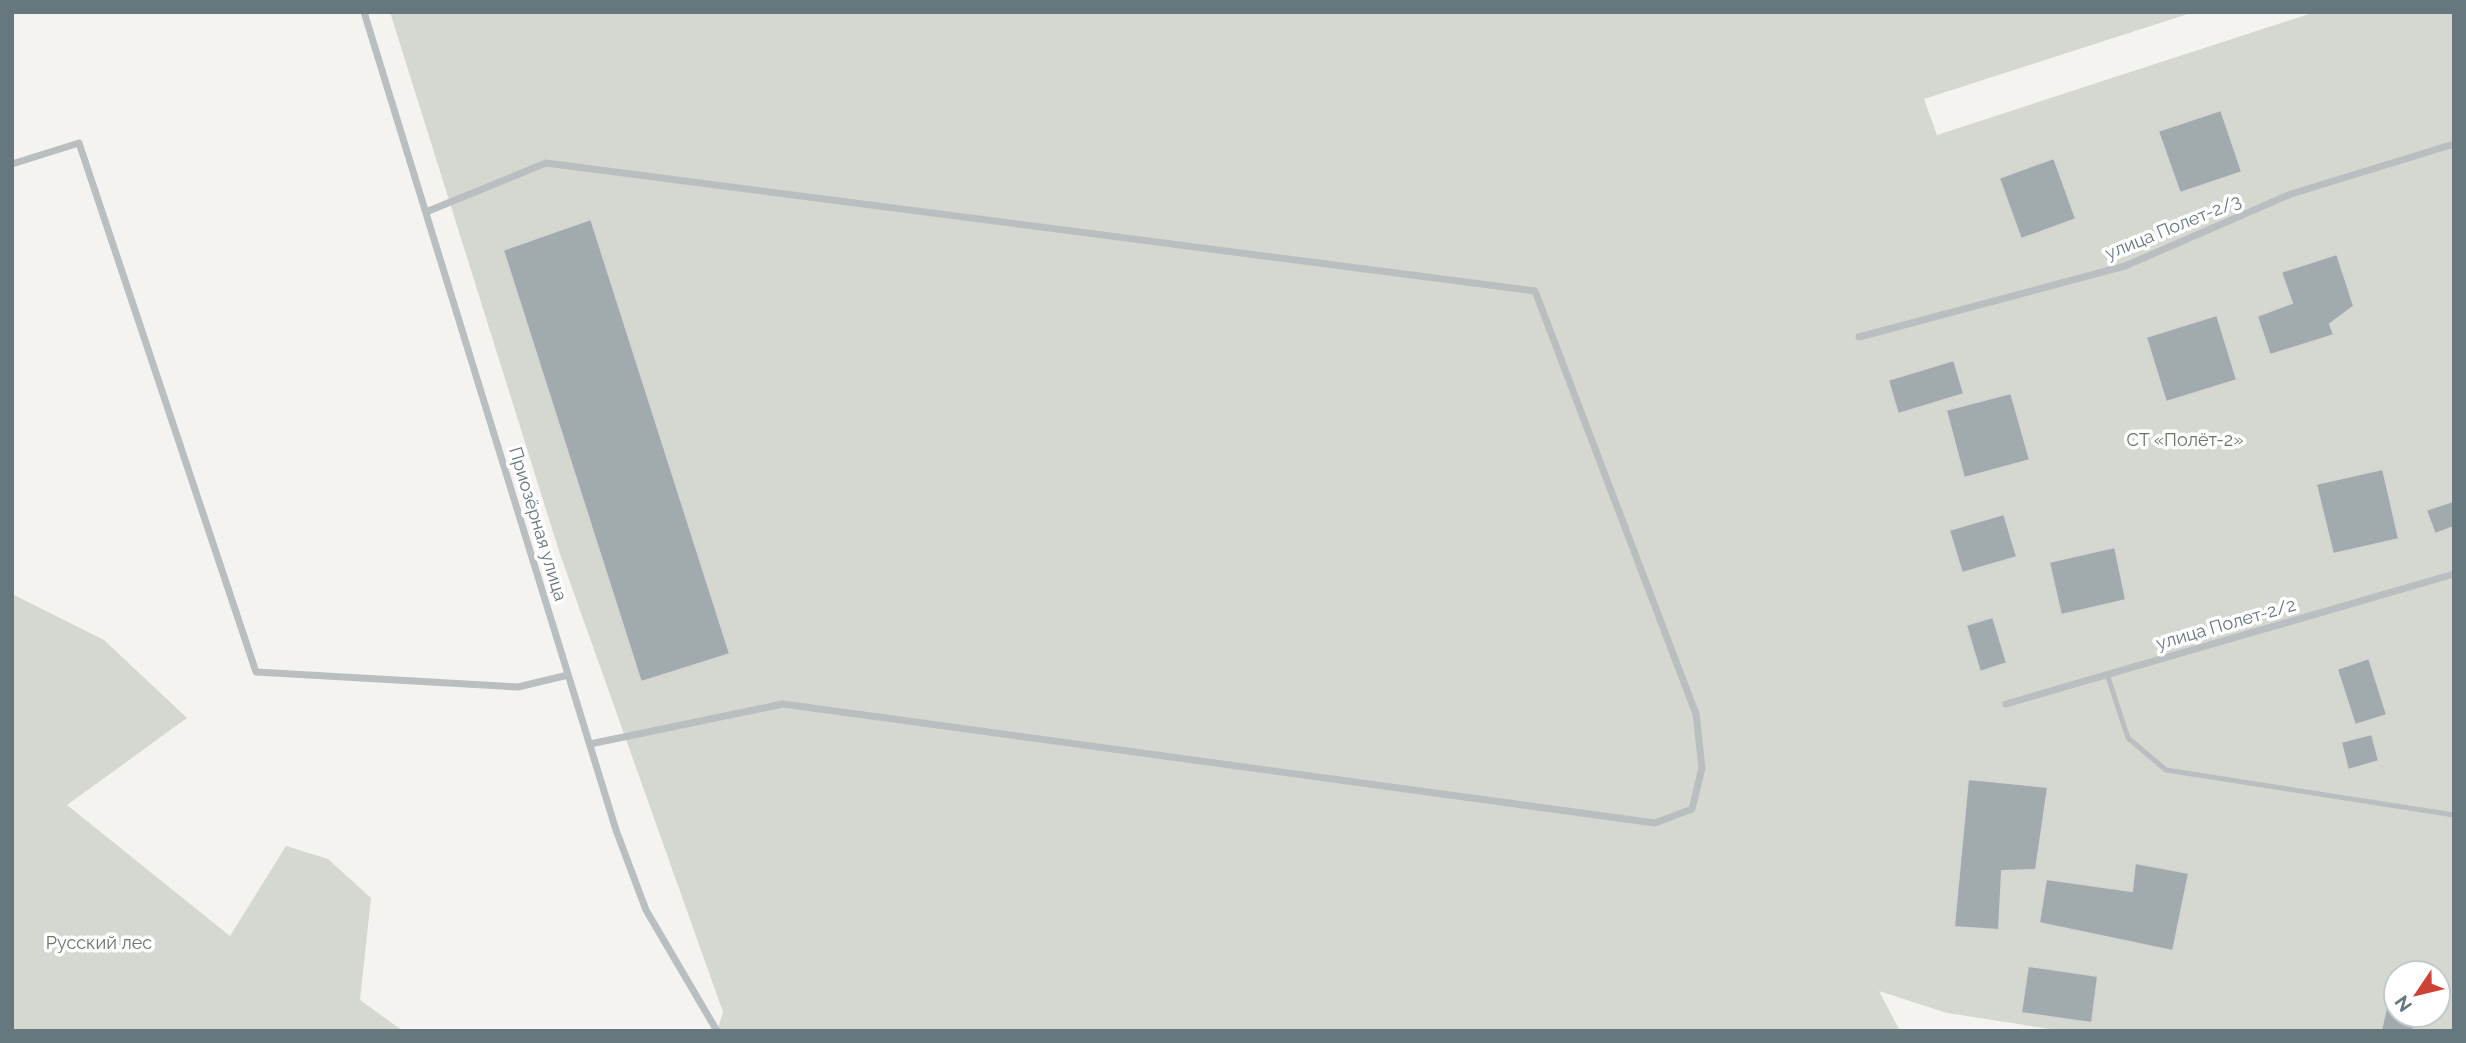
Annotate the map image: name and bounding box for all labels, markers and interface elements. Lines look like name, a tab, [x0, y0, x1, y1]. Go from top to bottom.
street label: улица Полет-2/3	[2102, 190, 2244, 263]
park label: СТ «Полёт-2»	[2126, 429, 2244, 450]
street label: Приозёрная улица	[505, 444, 572, 603]
street label: улица Полет-2/2	[2154, 594, 2298, 654]
park label: Русский лес	[46, 932, 152, 953]
north arrow	[2382, 959, 2452, 1029]
text: N	[2390, 992, 2416, 1016]

